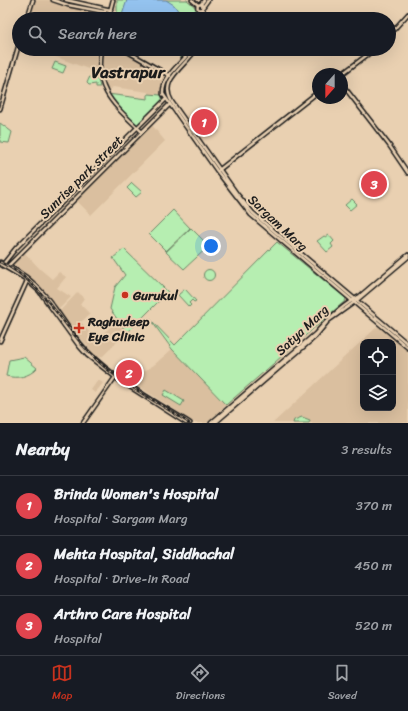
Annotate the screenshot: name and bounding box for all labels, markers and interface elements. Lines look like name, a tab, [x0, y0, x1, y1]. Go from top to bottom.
search box	[12, 12, 396, 56]
text: Search here	[58, 21, 137, 47]
icon: search	[26, 23, 48, 45]
district label: Vastrapur	[91, 57, 167, 87]
north arrow	[312, 68, 348, 104]
pin: 1	[191, 107, 217, 137]
street label: Sunrise park street	[34, 129, 129, 224]
pin: 3	[361, 169, 387, 199]
street label: Sargam Marg	[243, 189, 314, 257]
your location	[201, 236, 221, 256]
place label: Gurukul	[132, 284, 179, 307]
marker: Gurukul	[120, 290, 130, 300]
street label: Satya Marg	[270, 299, 334, 361]
place label: Raghudeep Eye Clinic	[87, 310, 150, 348]
marker: Raghudeep Eye Clinic	[73, 322, 85, 334]
map controls	[360, 339, 396, 411]
button: locate	[360, 339, 396, 375]
pin: 2	[116, 358, 142, 388]
button: layers	[360, 375, 396, 411]
text: Nearby	[16, 434, 70, 464]
text: 3 results	[341, 438, 392, 461]
text: Brinda Women's Hospital	[54, 481, 218, 507]
text: 1	[26, 494, 32, 517]
text: 370 m	[356, 494, 392, 517]
text: Hospital · Sargam Marg	[54, 507, 187, 530]
text: Mehta Hospital, Siddhachal	[54, 541, 234, 567]
text: 2	[25, 554, 33, 577]
text: 450 m	[354, 554, 392, 577]
text: Hospital · Drive-in Road	[54, 567, 189, 590]
text: Arthro Care Hospital	[54, 601, 191, 627]
text: 3	[25, 614, 33, 637]
text: 520 m	[355, 614, 392, 637]
text: Hospital	[54, 627, 102, 650]
tab: Map	[51, 662, 73, 705]
tab: Directions	[176, 662, 225, 705]
tab: Saved	[328, 662, 357, 705]

